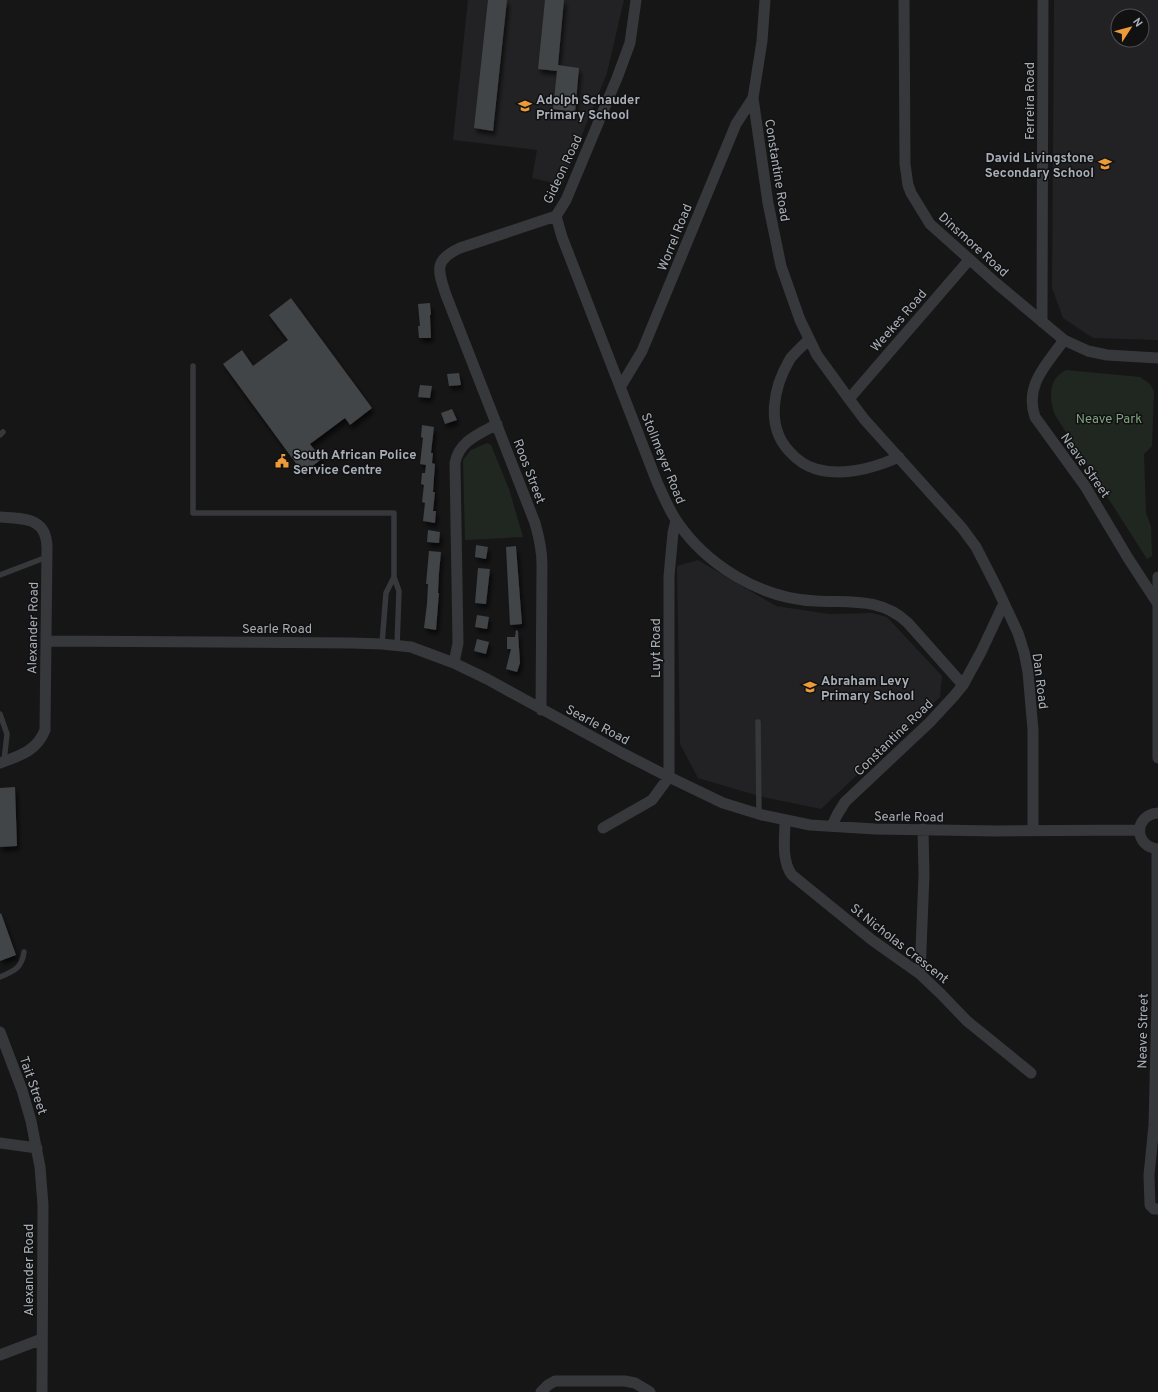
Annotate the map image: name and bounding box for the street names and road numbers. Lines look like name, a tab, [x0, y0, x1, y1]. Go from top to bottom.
street label: Ferreira Road	[1023, 62, 1039, 140]
street label: Constantine Road	[760, 118, 792, 223]
street label: Gideon Road	[541, 133, 587, 207]
street label: Worrel Road	[655, 202, 697, 274]
street label: Dinsmore Road	[934, 210, 1011, 281]
street label: Weekes Road	[868, 287, 931, 356]
street label: Stollmeyer Road	[637, 411, 688, 507]
street label: Neave Street	[1056, 431, 1113, 502]
street label: Roos Street	[509, 437, 548, 506]
street label: Alexander Road	[25, 582, 43, 674]
street label: Luyt Road	[649, 618, 665, 678]
street label: Searle Road	[242, 622, 312, 638]
street label: Dan Road	[1028, 652, 1050, 710]
street label: Constantine Road	[852, 697, 937, 780]
street label: Searle Road	[562, 702, 632, 749]
street label: Searle Road	[874, 809, 944, 827]
street label: St Nicholas Crescent	[846, 901, 951, 988]
street label: Neave Street	[1135, 993, 1153, 1069]
street label: Tait Street	[15, 1054, 50, 1117]
street label: Alexander Road	[22, 1224, 38, 1316]

